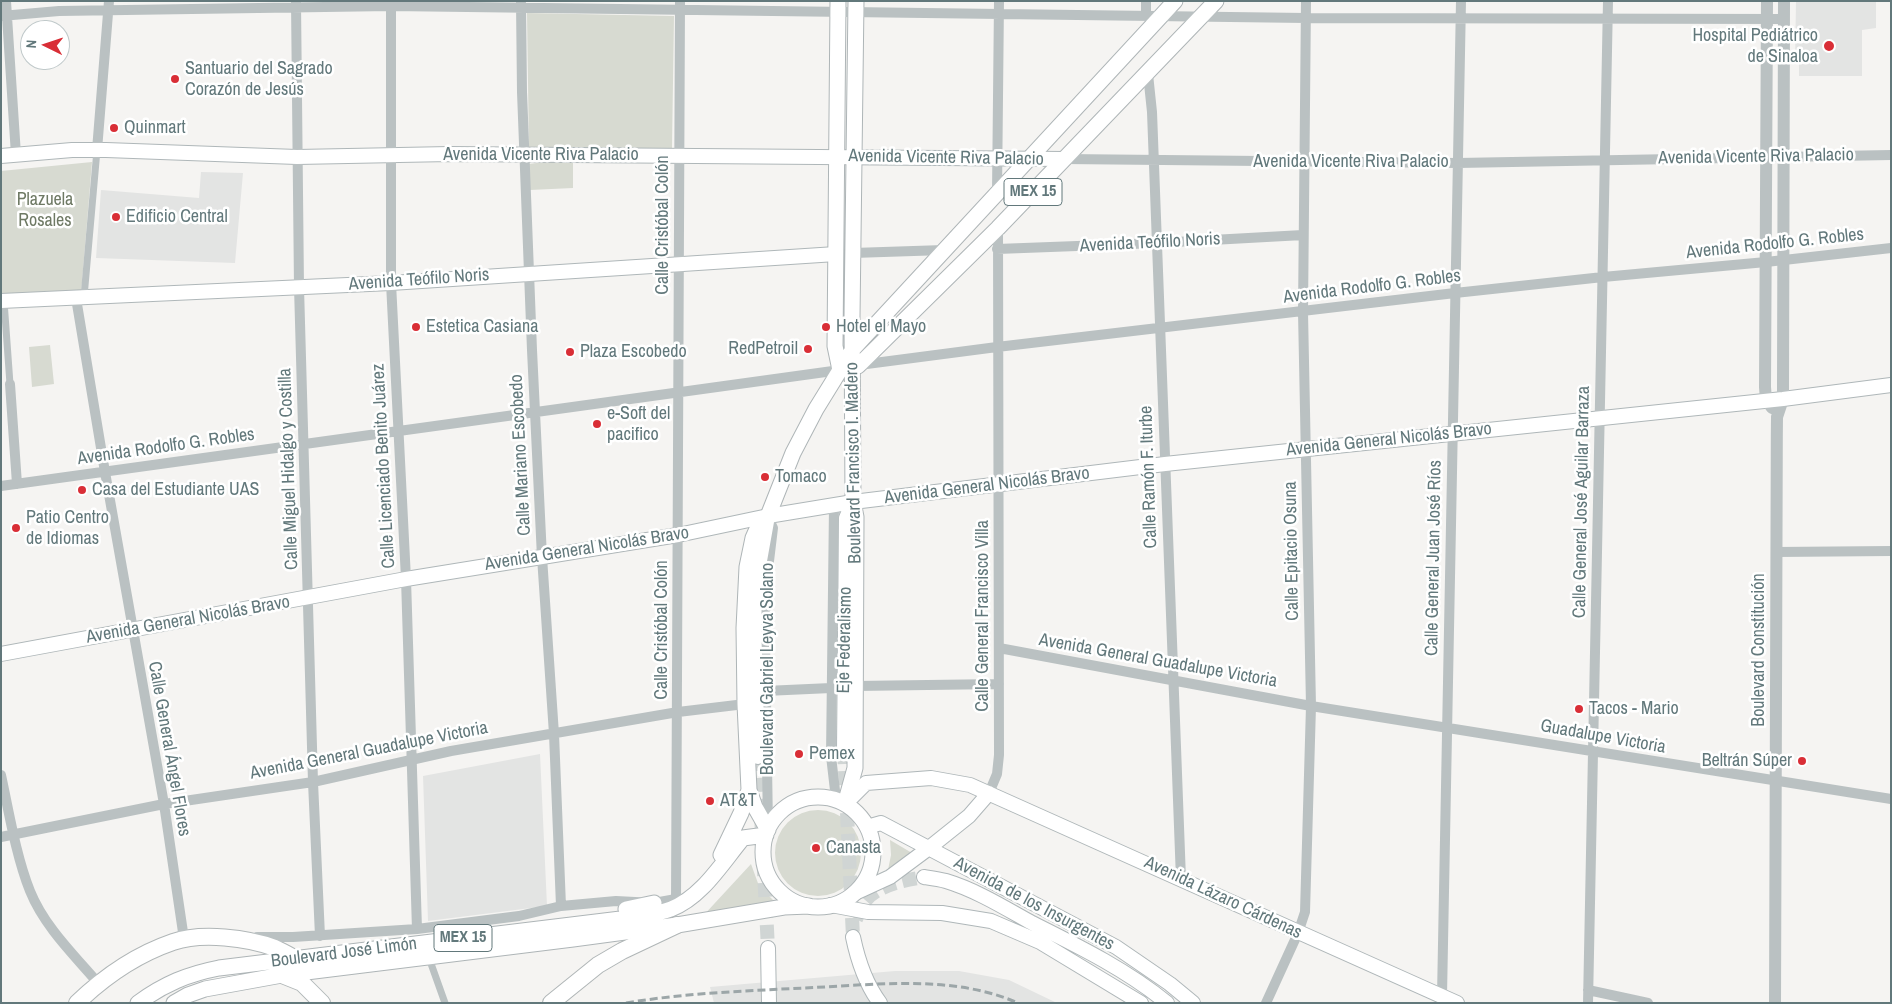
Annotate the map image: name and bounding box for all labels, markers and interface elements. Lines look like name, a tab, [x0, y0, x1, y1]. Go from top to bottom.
north arrow	[20, 20, 70, 70]
place label: Hospital Pediátrico de Sinaloa	[1692, 25, 1818, 68]
text: N	[22, 39, 40, 49]
marker: Hospital Pediátrico de Sinaloa	[1822, 39, 1836, 53]
place label: Santuario del Sagrado Corazón de Jesús	[185, 58, 333, 100]
marker: Santuario del Sagrado Corazón de Jesús	[169, 73, 181, 85]
place label: Quinmart	[124, 117, 186, 139]
marker: Quinmart	[108, 122, 120, 134]
street label: Avenida Vicente Riva Palacio	[443, 144, 639, 166]
street label: Avenida Vicente Riva Palacio	[1658, 144, 1854, 170]
street label: Avenida Vicente Riva Palacio	[848, 145, 1044, 171]
street label: Avenida Vicente Riva Palacio	[1253, 151, 1449, 173]
street label: Calle Cristóbal Colón	[652, 155, 674, 295]
road number: MEX 15	[1004, 178, 1062, 206]
park label: Plazuela Rosales	[17, 189, 73, 232]
place label: Edificio Central	[126, 206, 228, 228]
marker: Edificio Central	[110, 211, 122, 223]
street label: Avenida Rodolfo G. Robles	[1685, 224, 1865, 264]
street label: Avenida Teófilo Noris	[1079, 229, 1221, 257]
street label: Avenida Teófilo Noris	[348, 264, 490, 296]
street label: Avenida Rodolfo G. Robles	[1282, 265, 1462, 309]
place label: Estetica Casiana	[426, 316, 538, 338]
place label: Hotel el Mayo	[836, 316, 926, 338]
marker: Estetica Casiana	[410, 321, 422, 333]
marker: Hotel el Mayo	[820, 321, 832, 333]
place label: RedPetroil	[728, 338, 798, 360]
place label: Plaza Escobedo	[580, 341, 687, 363]
marker: RedPetroil	[802, 343, 814, 355]
marker: Plaza Escobedo	[564, 346, 576, 358]
street label: Boulevard Francisco I. Madero	[841, 362, 867, 564]
street label: Calle Licenciado Benito Juárez	[368, 363, 400, 569]
street label: Calle Miguel Hidalgo y Costilla	[275, 368, 303, 570]
street label: Calle Mariano Escobedo	[506, 374, 536, 536]
street label: Calle General José Aguilar Barraza	[1569, 386, 1595, 618]
place label: e-Soft del pacifico	[607, 403, 670, 446]
street label: Calle Ramón F. Iturbe	[1136, 405, 1162, 549]
marker: e-Soft del pacifico	[591, 418, 603, 430]
street label: Avenida General Nicolás Bravo	[1285, 418, 1493, 462]
street label: Avenida Rodolfo G. Robles	[76, 424, 256, 470]
street label: Calle General Juan José Ríos	[1421, 460, 1447, 656]
street label: Avenida General Nicolás Bravo	[883, 463, 1091, 509]
place label: Tomaco	[775, 466, 827, 488]
marker: Tomaco	[759, 471, 771, 483]
place label: Casa del Estudiante UAS	[92, 479, 259, 501]
street label: Calle Epitacio Osuna	[1280, 481, 1304, 621]
marker: Casa del Estudiante UAS	[76, 484, 88, 496]
place label: Patio Centro de Idiomas	[26, 507, 109, 550]
street label: Calle General Francisco Villa	[972, 520, 994, 712]
marker: Patio Centro de Idiomas	[10, 522, 22, 534]
street label: Avenida General Nicolás Bravo	[483, 522, 691, 576]
street label: Calle Cristóbal Colón	[651, 560, 673, 700]
street label: Boulevard Gabriel Leyva Solano	[757, 563, 779, 775]
street label: Boulevard Constitución	[1748, 573, 1770, 727]
street label: Eje Federalismo	[833, 586, 857, 694]
street label: Avenida General Nicolás Bravo	[84, 591, 292, 649]
street label: Avenida General Guadalupe Victoria	[1037, 629, 1279, 693]
street label: Calle General Ángel Flores	[143, 660, 195, 838]
place label: Tacos - Mario	[1589, 698, 1679, 720]
marker: Tacos - Mario	[1573, 703, 1585, 715]
street label: Guadalupe Victoria	[1539, 715, 1667, 759]
street label: Avenida General Guadalupe Victoria	[248, 717, 490, 785]
place label: Pemex	[809, 743, 855, 765]
marker: Pemex	[793, 748, 805, 760]
place label: Beltrán Súper	[1702, 750, 1792, 772]
marker: Beltrán Súper	[1796, 755, 1808, 767]
place label: AT&T	[720, 790, 757, 812]
marker: AT&T	[704, 795, 716, 807]
place label: Canasta	[826, 837, 881, 859]
marker: Canasta	[810, 842, 822, 854]
street label: Avenida Lázaro Cárdenas	[1141, 852, 1305, 944]
street label: Avenida de los Insurgentes	[950, 853, 1118, 955]
road number: MEX 15	[434, 924, 492, 951]
street label: Boulevard José Limón	[270, 933, 418, 973]

